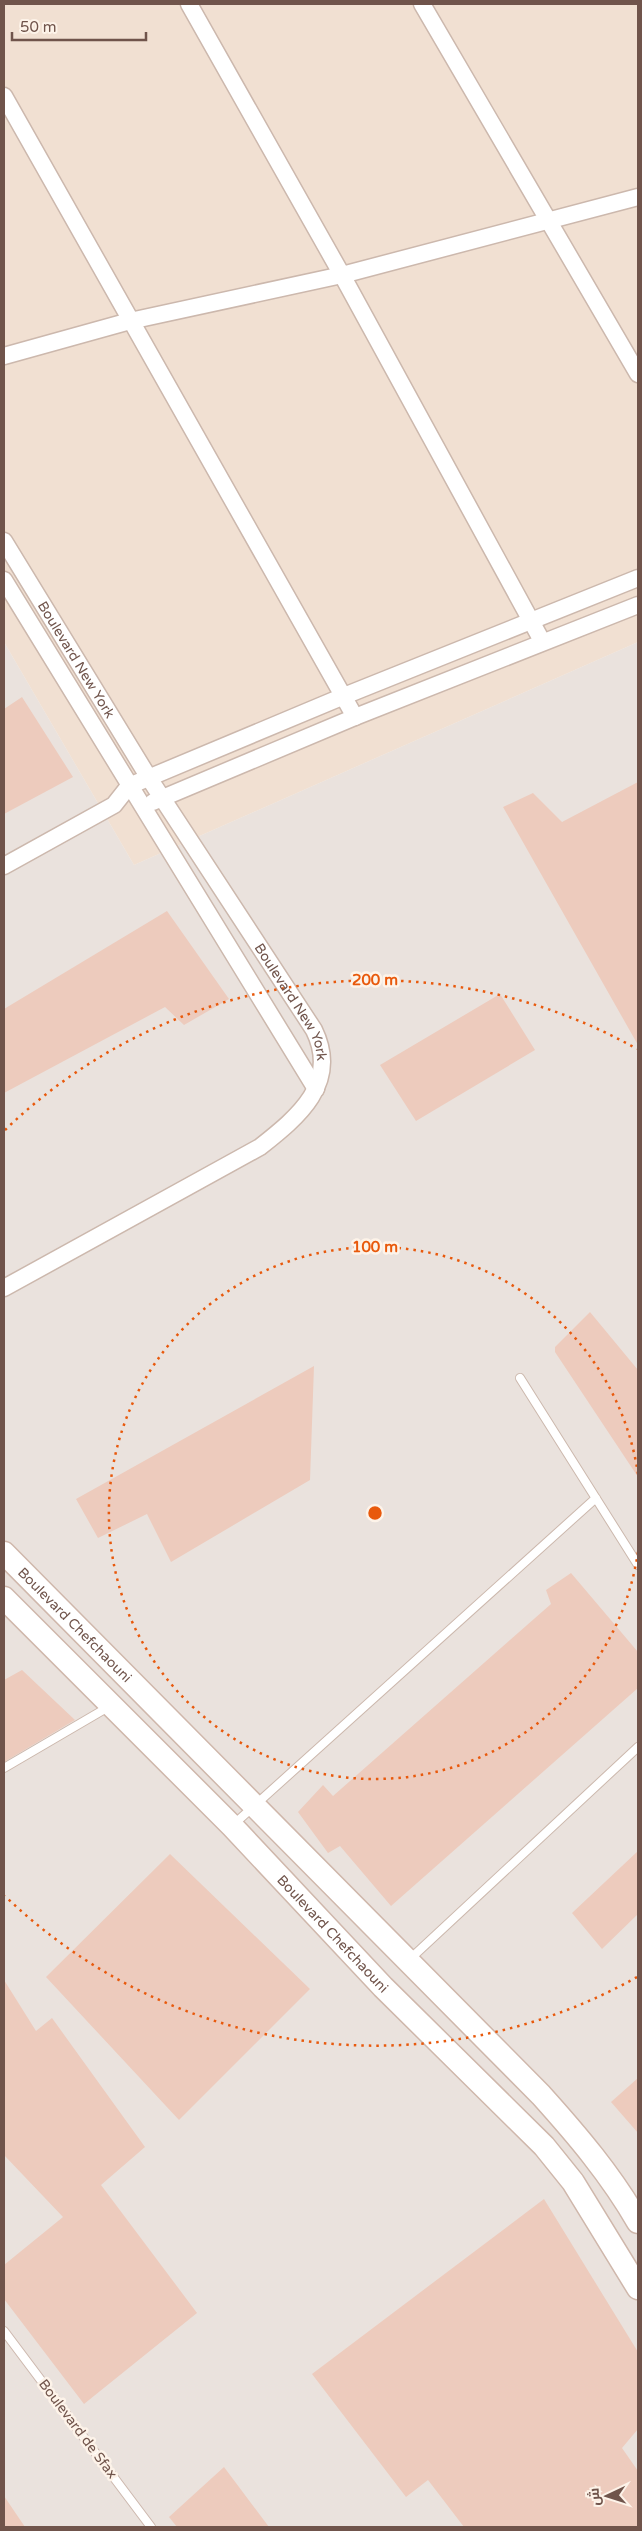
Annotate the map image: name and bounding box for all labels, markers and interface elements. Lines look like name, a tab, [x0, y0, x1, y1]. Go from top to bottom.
scale bar	[12, 10, 146, 42]
text: 50 m	[20, 18, 57, 36]
street label: Boulevard New York	[34, 598, 119, 721]
street label: Boulevard New York	[251, 940, 331, 1062]
text: 200 m	[352, 971, 398, 989]
text: 100 m	[352, 1238, 398, 1256]
centre of rings	[366, 1504, 384, 1522]
street label: Boulevard Chefchaouni	[14, 1564, 136, 1686]
street label: Boulevard Chefchaouni	[274, 1871, 392, 1996]
street label: Boulevard de Sfax	[35, 2376, 121, 2482]
north arrow	[582, 2471, 632, 2521]
text: ش	[585, 2487, 604, 2506]

